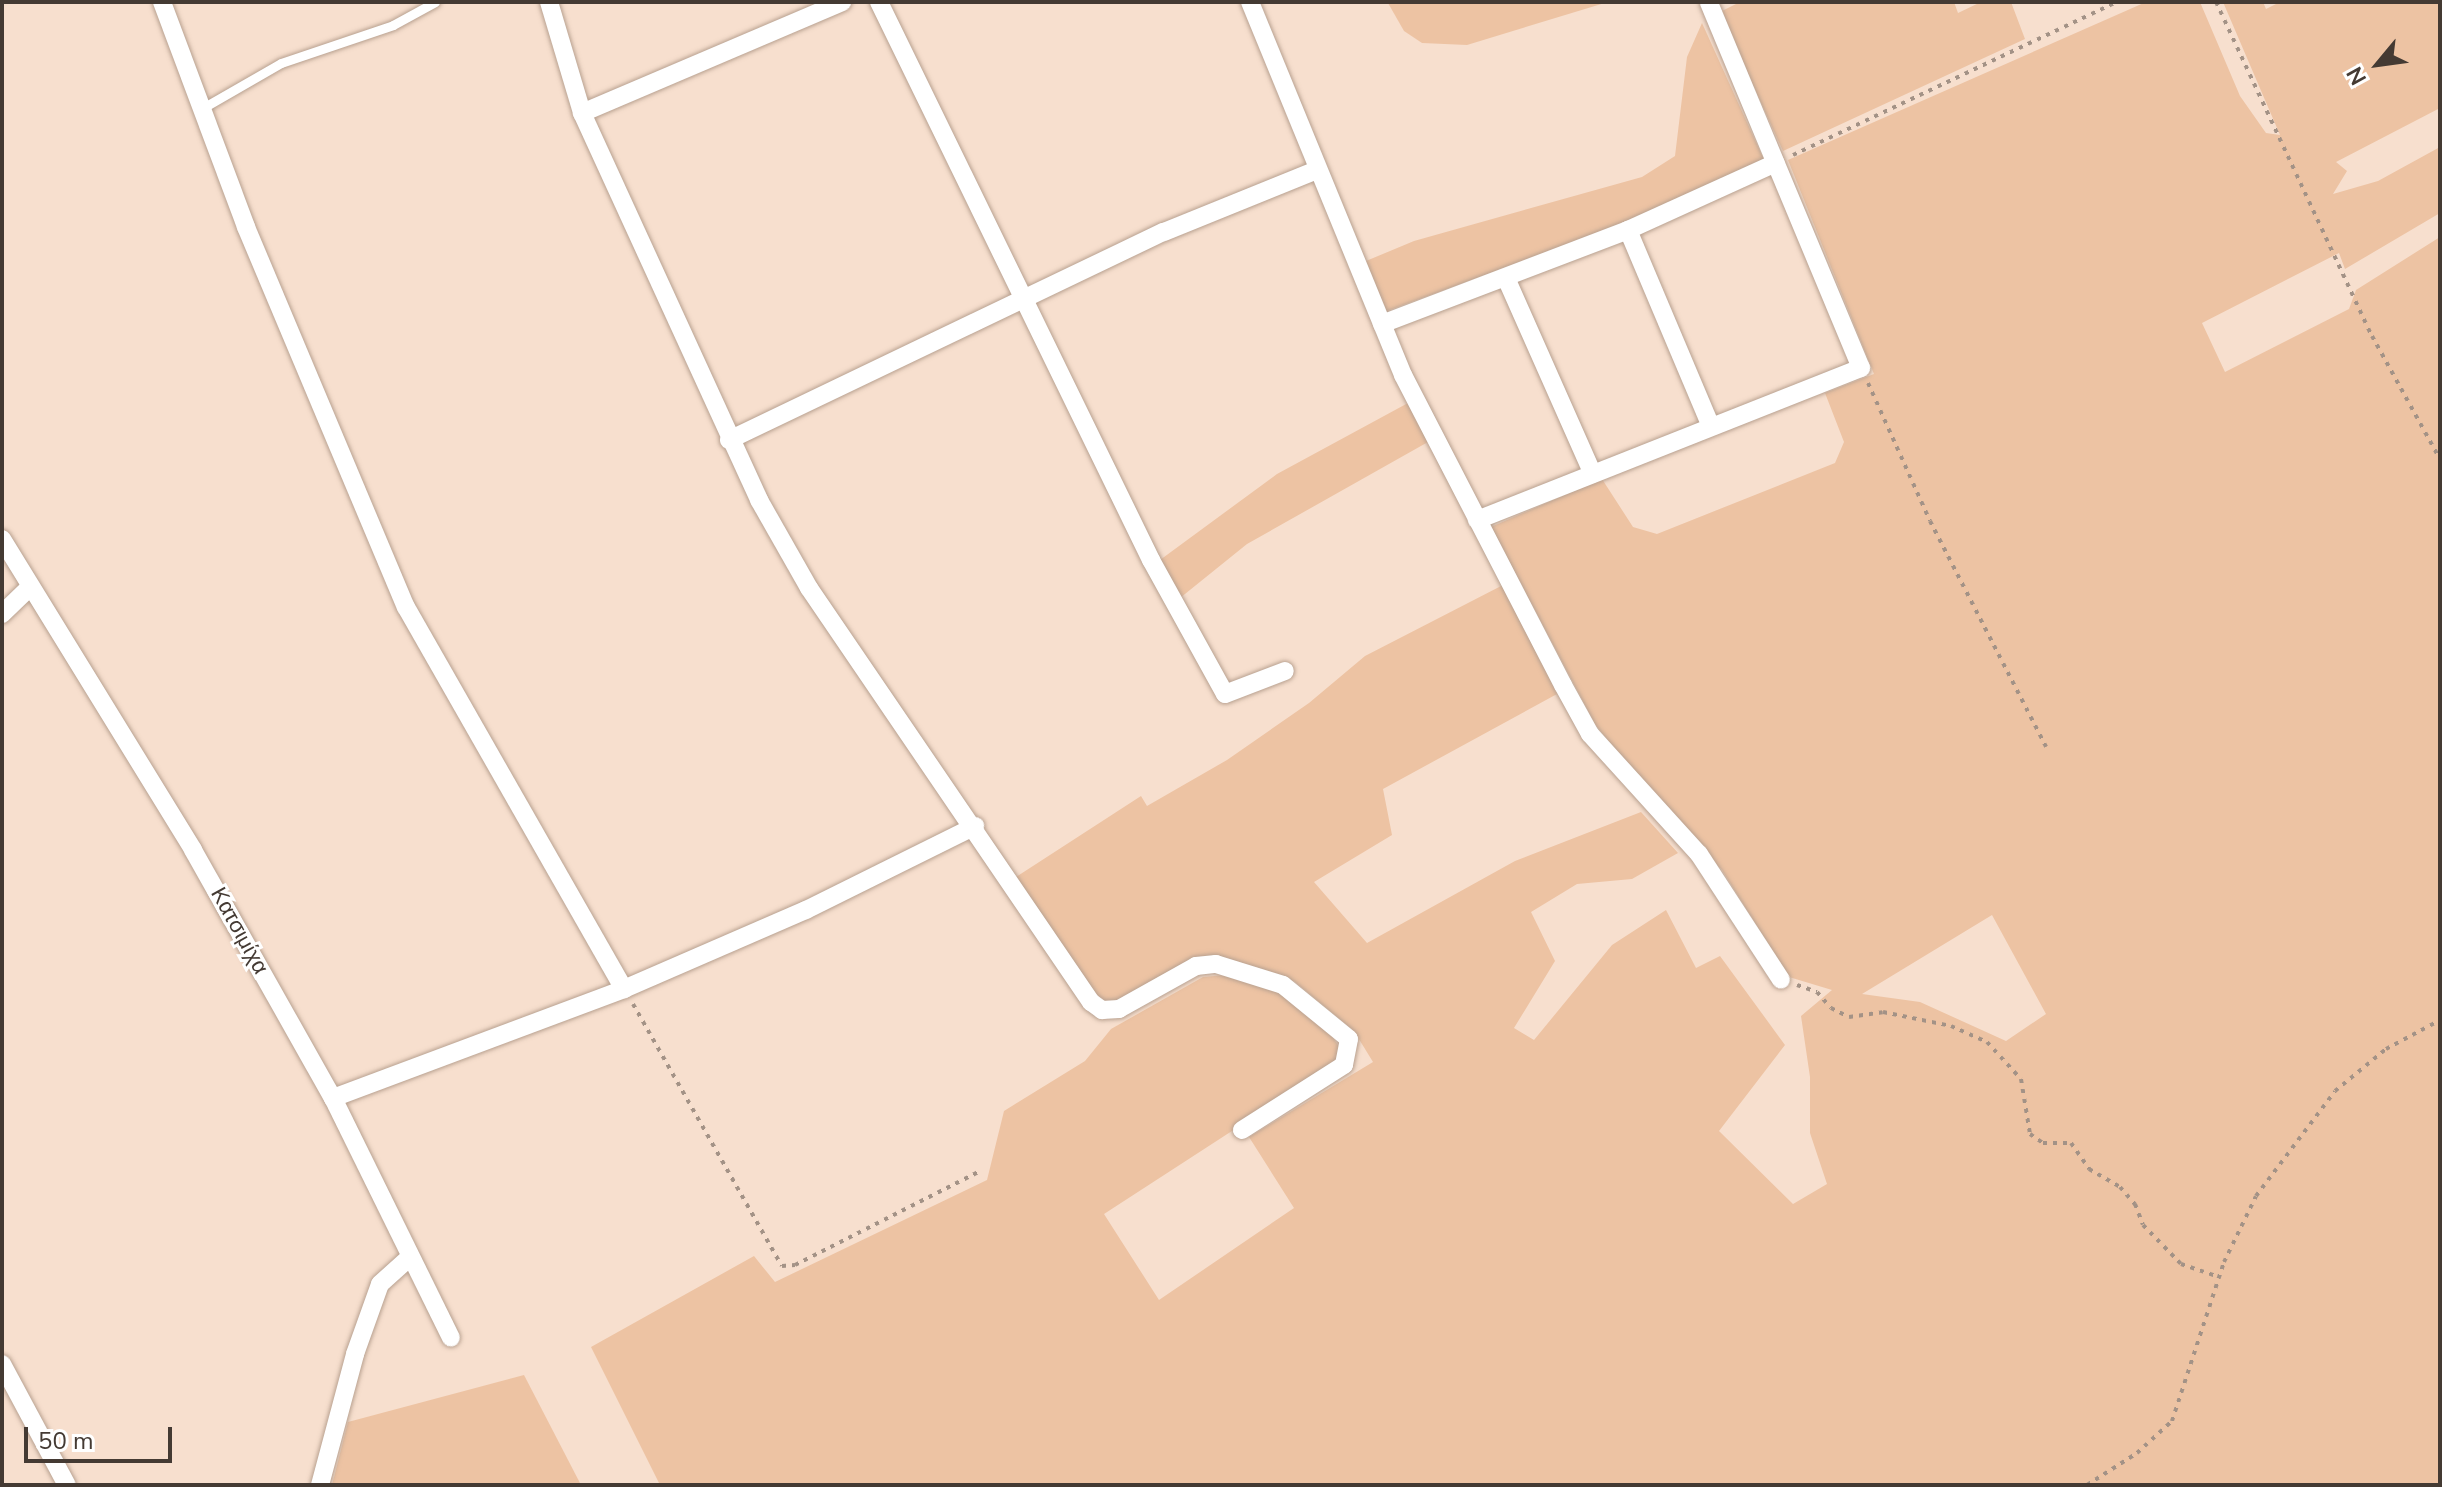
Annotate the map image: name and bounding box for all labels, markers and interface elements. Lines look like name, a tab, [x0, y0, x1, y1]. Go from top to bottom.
north arrow	[2338, 24, 2418, 104]
text: N	[2340, 61, 2374, 90]
street label: Κατσιμίχα	[204, 883, 274, 979]
scale bar	[28, 1411, 176, 1461]
text: 50 m	[38, 1425, 94, 1457]

